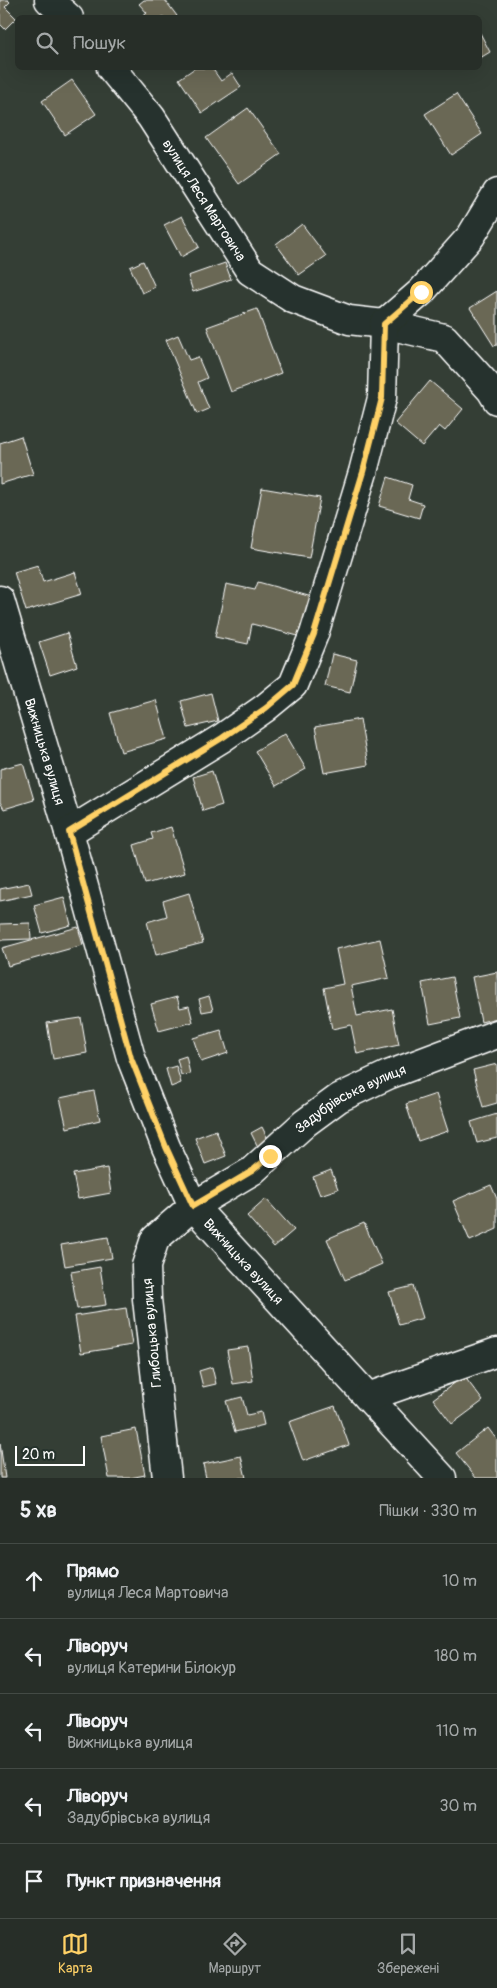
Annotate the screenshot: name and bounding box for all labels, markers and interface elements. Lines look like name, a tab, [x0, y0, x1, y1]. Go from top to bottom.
search box	[15, 15, 482, 70]
icon: search	[33, 29, 61, 57]
text: Пошук	[73, 31, 126, 55]
street label: вулиця Леся Мартовича	[159, 136, 250, 264]
route start	[410, 281, 433, 304]
street label: Вижницька вулиця	[21, 696, 69, 807]
street label: Задубрівська вулиця	[291, 1061, 408, 1137]
route end	[259, 1145, 282, 1168]
street label: Вижницька вулиця	[200, 1215, 287, 1308]
street label: Глибоцька вулиця	[139, 1278, 165, 1388]
scale bar	[15, 1443, 85, 1466]
text: 20 m	[22, 1446, 55, 1463]
text: 5 хв	[20, 1497, 57, 1524]
text: Пішки · 330 m	[379, 1501, 477, 1521]
text: Прямо	[67, 1559, 119, 1583]
icon: ahead	[20, 1567, 48, 1595]
text: 10 m	[442, 1571, 477, 1591]
text: вулиця Леся Мартовича	[67, 1583, 229, 1603]
text: Ліворуч	[67, 1634, 128, 1658]
icon: left	[20, 1642, 48, 1670]
text: 180 m	[434, 1646, 477, 1666]
text: вулиця Катерини Білокур	[67, 1658, 236, 1678]
text: Ліворуч	[67, 1709, 128, 1733]
icon: left	[20, 1717, 48, 1745]
text: 110 m	[436, 1721, 477, 1741]
text: Вижницька вулиця	[67, 1733, 193, 1753]
text: Ліворуч	[67, 1784, 128, 1808]
icon: left	[20, 1792, 48, 1820]
text: 30 m	[439, 1796, 477, 1816]
text: Задубрівська вулиця	[67, 1808, 210, 1828]
icon: arrive	[20, 1867, 48, 1895]
text: Пункт призначення	[67, 1869, 221, 1893]
tab: Карта	[58, 1930, 93, 1977]
tab: Маршрут	[208, 1930, 261, 1977]
tab: Збережені	[377, 1930, 439, 1977]

